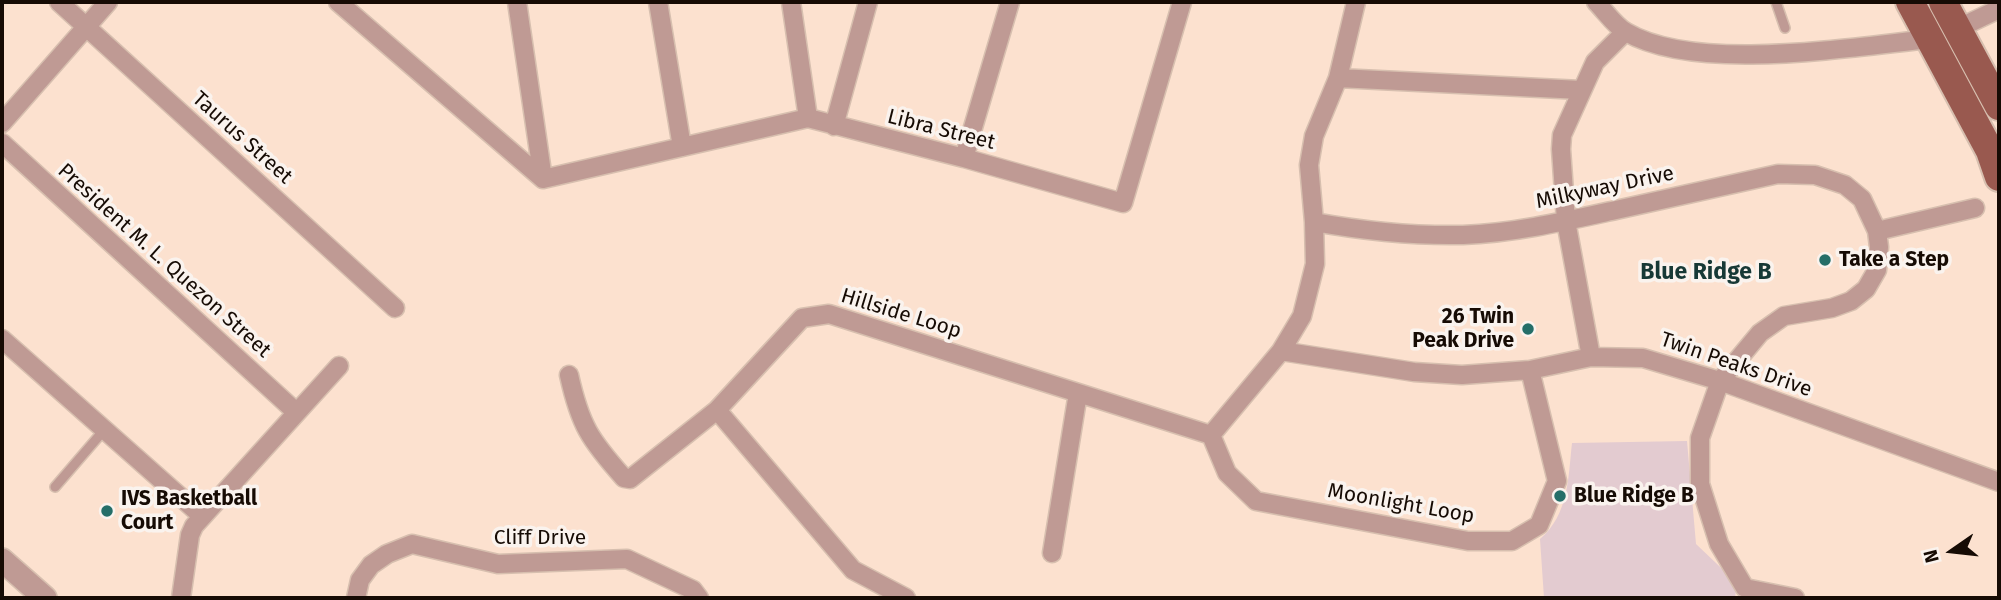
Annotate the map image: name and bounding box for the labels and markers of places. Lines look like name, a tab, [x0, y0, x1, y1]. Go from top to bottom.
place label: Take a Step	[1839, 247, 1949, 273]
marker: Take a Step	[1817, 252, 1833, 268]
place label: 26 Twin Peak Drive	[1412, 304, 1514, 354]
marker: 26 Twin Peak Drive	[1520, 321, 1536, 337]
place label: Blue Ridge B	[1574, 483, 1694, 509]
place label: IVS Basketball Court	[121, 486, 257, 536]
marker: Blue Ridge B	[1552, 488, 1568, 504]
marker: IVS Basketball Court	[99, 503, 115, 519]

